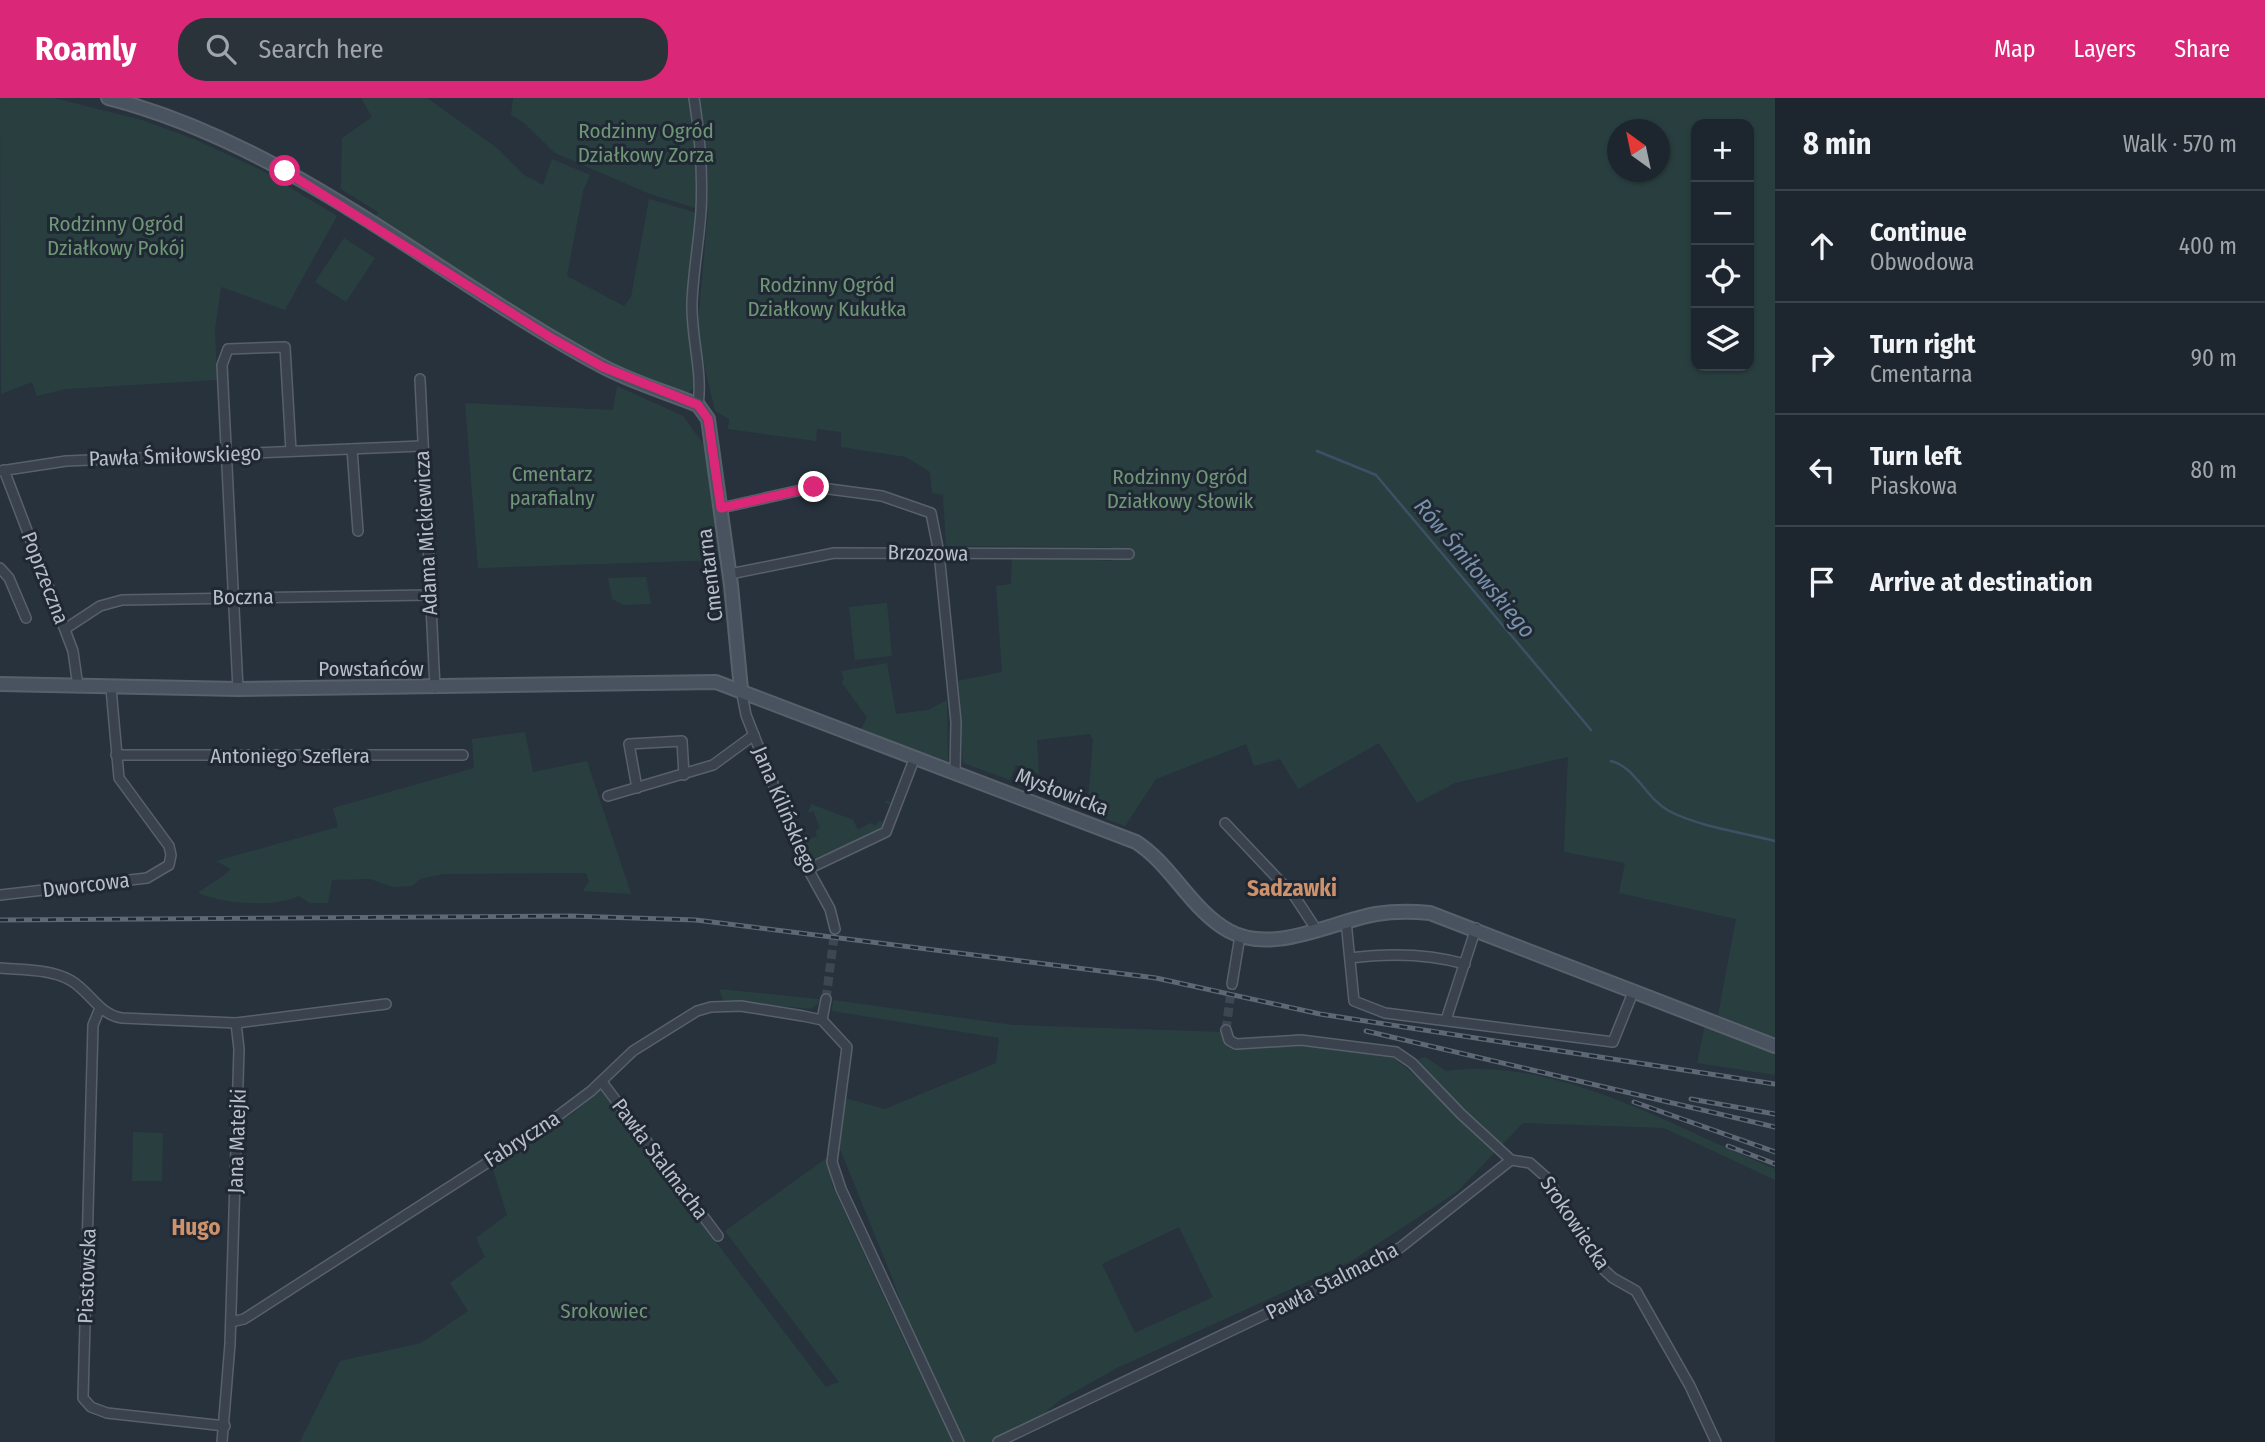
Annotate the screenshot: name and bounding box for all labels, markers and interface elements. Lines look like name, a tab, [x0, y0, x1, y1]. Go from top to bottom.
search box	[178, 18, 668, 81]
text: Roamly	[35, 29, 136, 69]
icon: search	[202, 30, 240, 68]
text: Search here	[258, 34, 384, 65]
text: Map	[1994, 35, 2036, 63]
text: Layers	[2074, 35, 2136, 63]
text: Share	[2174, 35, 2230, 63]
park label: Rodzinny Ogród Działkowy Zorza	[578, 118, 714, 168]
north arrow	[1607, 119, 1670, 182]
map controls	[1691, 119, 1754, 371]
button: +	[1691, 119, 1754, 182]
text: 8 min	[1803, 126, 1871, 162]
text: Walk · 570 m	[2123, 130, 2237, 158]
route start	[269, 155, 300, 186]
button: −	[1691, 182, 1754, 245]
park label: Rodzinny Ogród Działkowy Pokój	[47, 211, 185, 261]
text: Continue	[1870, 217, 1967, 248]
icon: ahead	[1803, 227, 1841, 265]
text: 400 m	[2179, 232, 2237, 260]
button: locate	[1691, 245, 1754, 308]
text: Obwodowa	[1870, 248, 1974, 276]
park label: Rodzinny Ogród Działkowy Kukułka	[748, 272, 906, 322]
button: layers	[1691, 308, 1754, 371]
text: Turn right	[1870, 329, 1976, 360]
icon: right	[1803, 339, 1841, 377]
text: 90 m	[2191, 344, 2237, 372]
text: Cmentarna	[1870, 360, 1973, 388]
street label: Pawła Śmiłowskiego	[88, 440, 262, 472]
text: Turn left	[1870, 441, 1962, 472]
street label: Adama Mickiewicza	[409, 450, 443, 616]
icon: left	[1803, 451, 1841, 489]
text: 80 m	[2190, 456, 2237, 484]
park label: Cmentarz parafialny	[509, 461, 595, 511]
park label: Rodzinny Ogród Działkowy Słowik	[1107, 464, 1254, 514]
route end	[798, 471, 829, 502]
text: Piaskowa	[1870, 472, 1957, 500]
water label: Rów Śmiłowskiego	[1408, 492, 1542, 644]
street label: Cmentarna	[691, 527, 729, 623]
street label: Poprzeczna	[16, 528, 74, 628]
street label: Brzozowa	[887, 539, 969, 567]
icon: arrive	[1803, 563, 1841, 601]
text: Arrive at destination	[1870, 567, 2093, 598]
street label: Boczna	[212, 583, 274, 611]
street label: Powstańców	[318, 656, 424, 682]
street label: Jana Kilińskiego	[747, 742, 823, 878]
street label: Antoniego Szeflera	[210, 743, 370, 769]
street label: Mysłowicka	[1012, 762, 1112, 822]
street label: Dworcowa	[41, 867, 131, 903]
district label: Sadzawki	[1247, 874, 1337, 902]
street label: Jana Matejki	[222, 1088, 252, 1194]
street label: Pawła Stalmacha	[606, 1093, 714, 1225]
street label: Fabryczna	[479, 1105, 565, 1173]
street label: Srokowiecka	[1534, 1171, 1616, 1275]
district label: Hugo	[172, 1213, 221, 1241]
street label: Piastowska	[72, 1228, 102, 1324]
street label: Pawła Stalmacha	[1262, 1237, 1402, 1325]
park label: Srokowiec	[560, 1298, 648, 1324]

